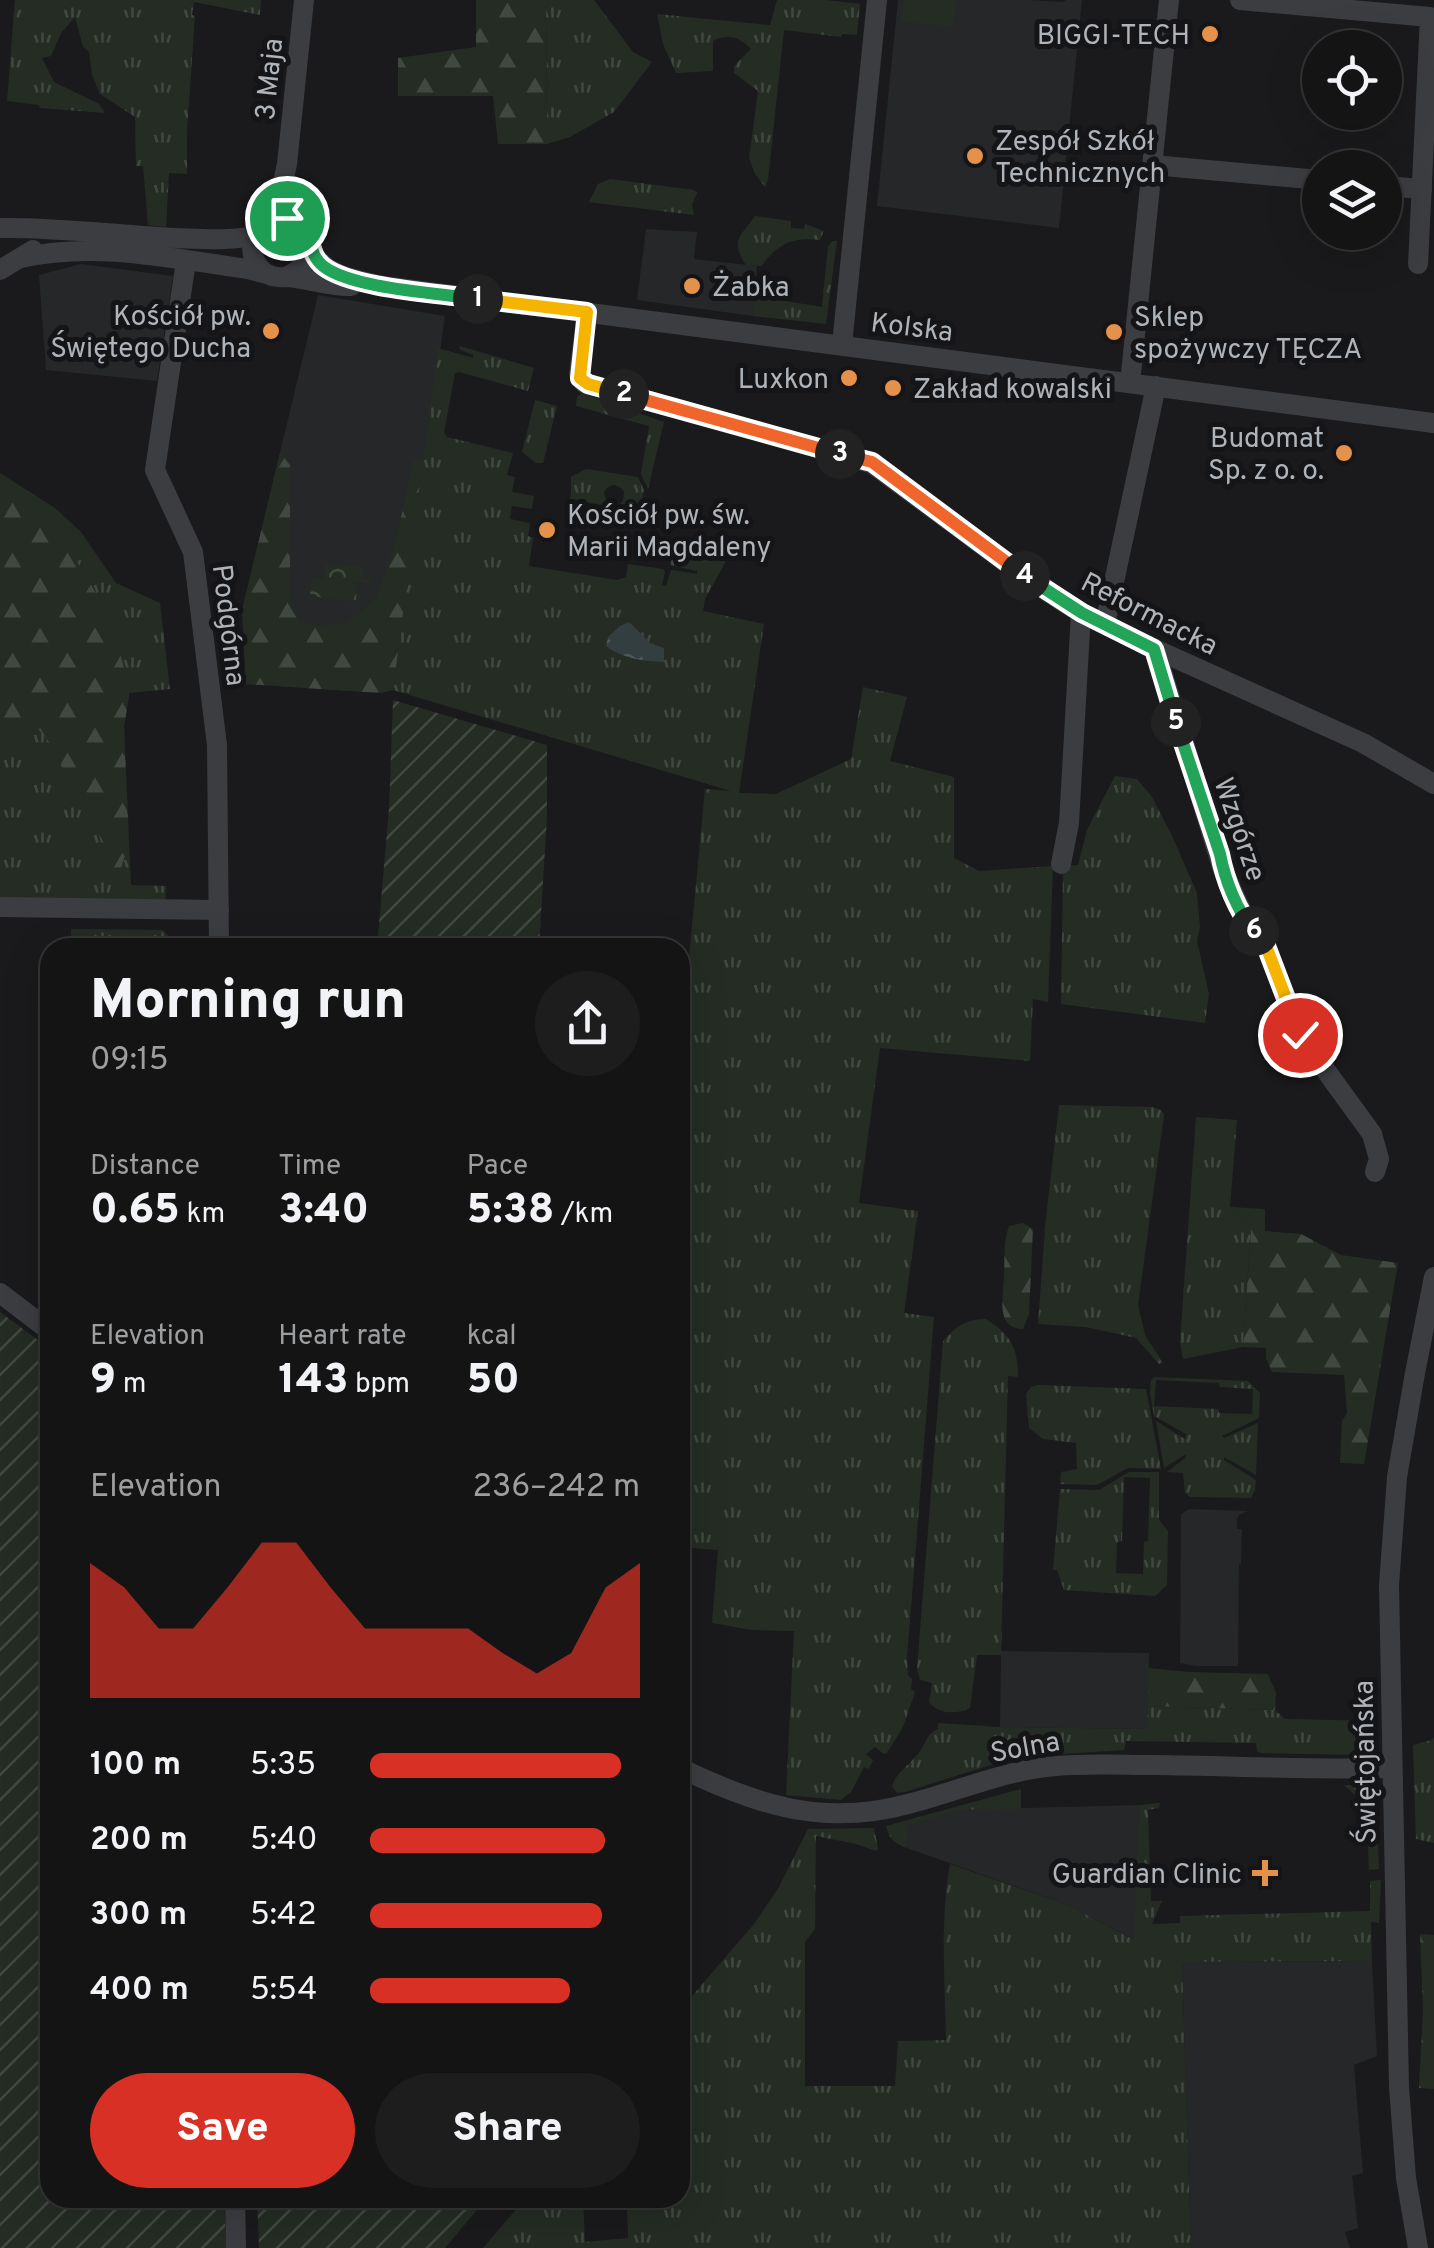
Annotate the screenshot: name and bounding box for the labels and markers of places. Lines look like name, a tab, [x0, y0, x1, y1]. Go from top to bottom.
place label: BIGGI-TECH	[1037, 19, 1190, 55]
marker: BIGGI-TECH	[1199, 23, 1221, 45]
place label: Zespół Szkół Technicznych	[995, 125, 1165, 193]
marker: Zespół Szkół Technicznych	[964, 145, 986, 167]
pin	[245, 176, 330, 261]
place label: Żabka	[712, 270, 790, 307]
pin: 1	[453, 274, 503, 324]
marker: Żabka	[681, 275, 703, 297]
place label: Kościół pw. Świętego Ducha	[50, 300, 251, 368]
place label: Sklep spożywczy TĘCZA	[1134, 301, 1362, 369]
marker: Kościół pw. Świętego Ducha	[260, 320, 282, 342]
marker: Sklep spożywczy TĘCZA	[1103, 321, 1125, 343]
place label: Luxkon	[738, 363, 829, 399]
marker: Luxkon	[838, 367, 860, 389]
pin: 2	[599, 369, 649, 419]
place label: Zakład kowalski	[913, 373, 1112, 409]
marker: Zakład kowalski	[882, 377, 904, 399]
place label: Budomat Sp. z o. o.	[1208, 422, 1324, 490]
pin: 3	[815, 429, 865, 479]
marker: Budomat Sp. z o. o.	[1333, 442, 1355, 464]
place label: Kościół pw. św. Marii Magdaleny	[567, 499, 771, 567]
marker: Kościół pw. św. Marii Magdaleny	[536, 519, 558, 541]
pin: 4	[1000, 551, 1050, 601]
pin: 5	[1151, 697, 1201, 747]
pin: 6	[1229, 906, 1279, 956]
pin	[1258, 993, 1343, 1078]
place label: Guardian Clinic	[1052, 1858, 1242, 1894]
marker: Guardian Clinic	[1252, 1860, 1278, 1886]

